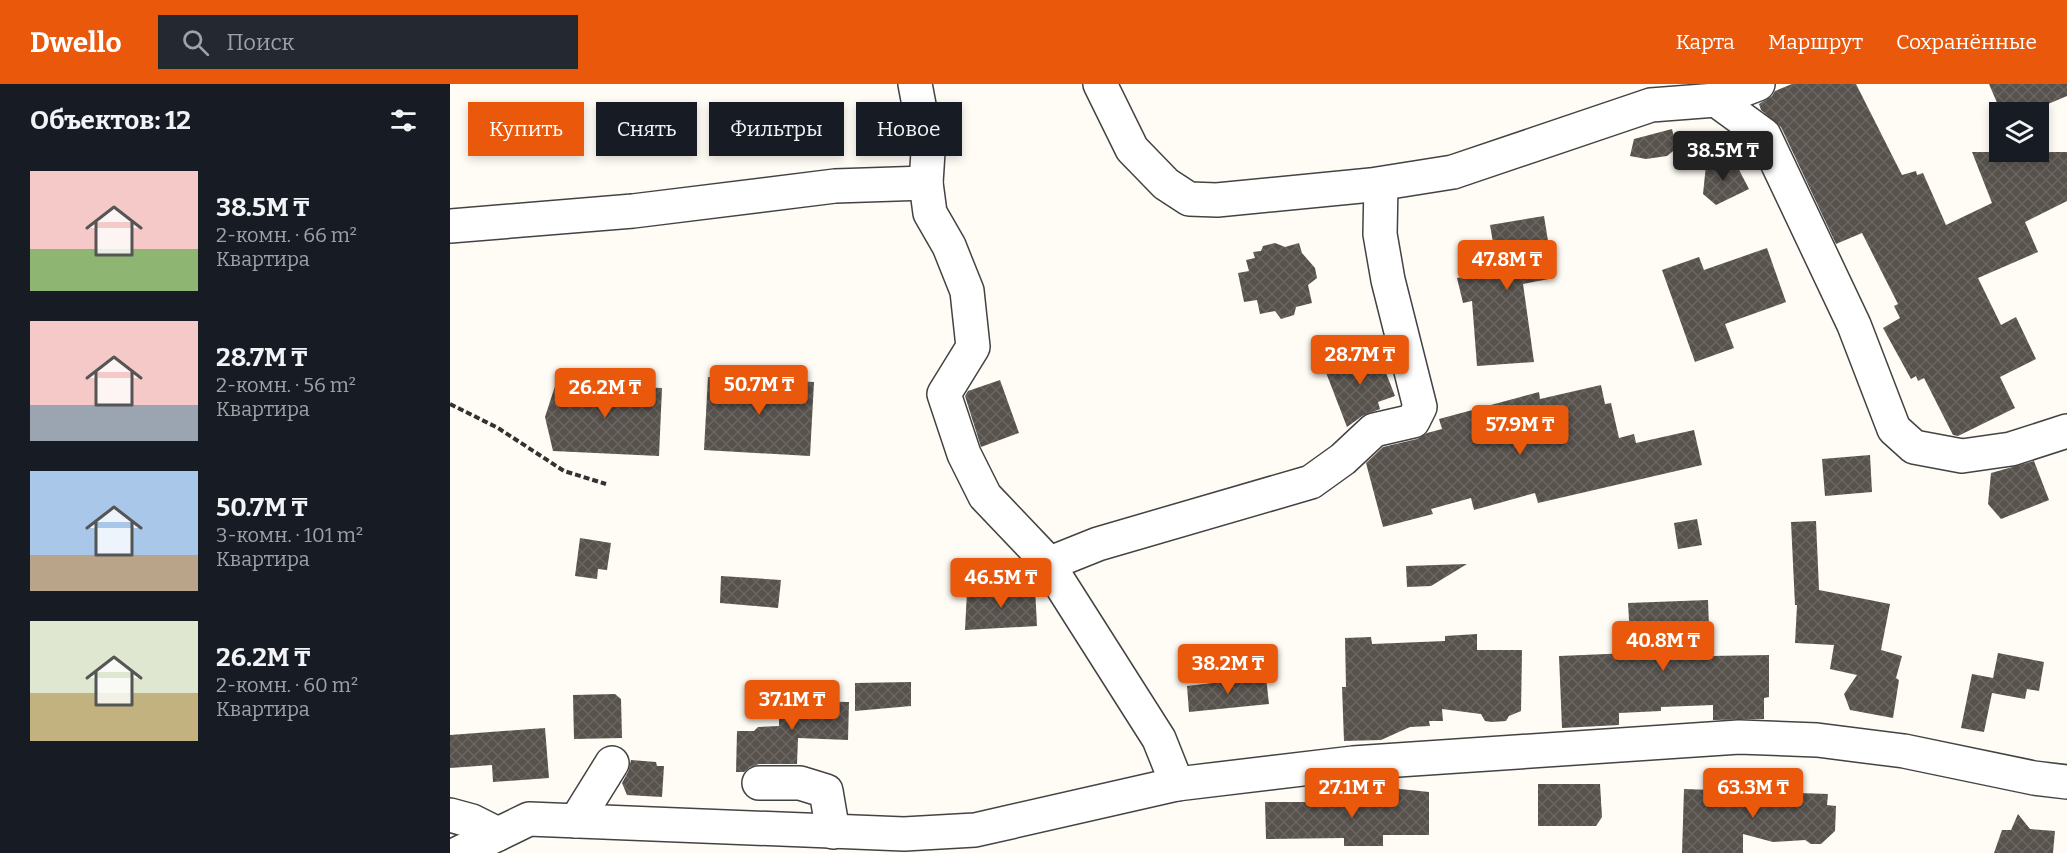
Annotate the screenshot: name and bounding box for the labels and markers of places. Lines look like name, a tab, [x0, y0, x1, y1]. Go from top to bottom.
pin: 38.5M ₸	[1668, 131, 1778, 182]
pin: 47.8M ₸	[1452, 240, 1562, 291]
pin: 28.7M ₸	[1305, 335, 1415, 386]
pin: 50.7M ₸	[704, 365, 814, 416]
pin: 26.2M ₸	[550, 368, 660, 419]
pin: 57.9M ₸	[1465, 405, 1575, 456]
pin: 46.5M ₸	[946, 558, 1056, 609]
pin: 40.8M ₸	[1608, 621, 1718, 672]
pin: 38.2M ₸	[1173, 644, 1283, 695]
pin: 37.1M ₸	[737, 680, 847, 731]
pin: 27.1M ₸	[1297, 768, 1407, 819]
pin: 63.3M ₸	[1698, 768, 1808, 819]

